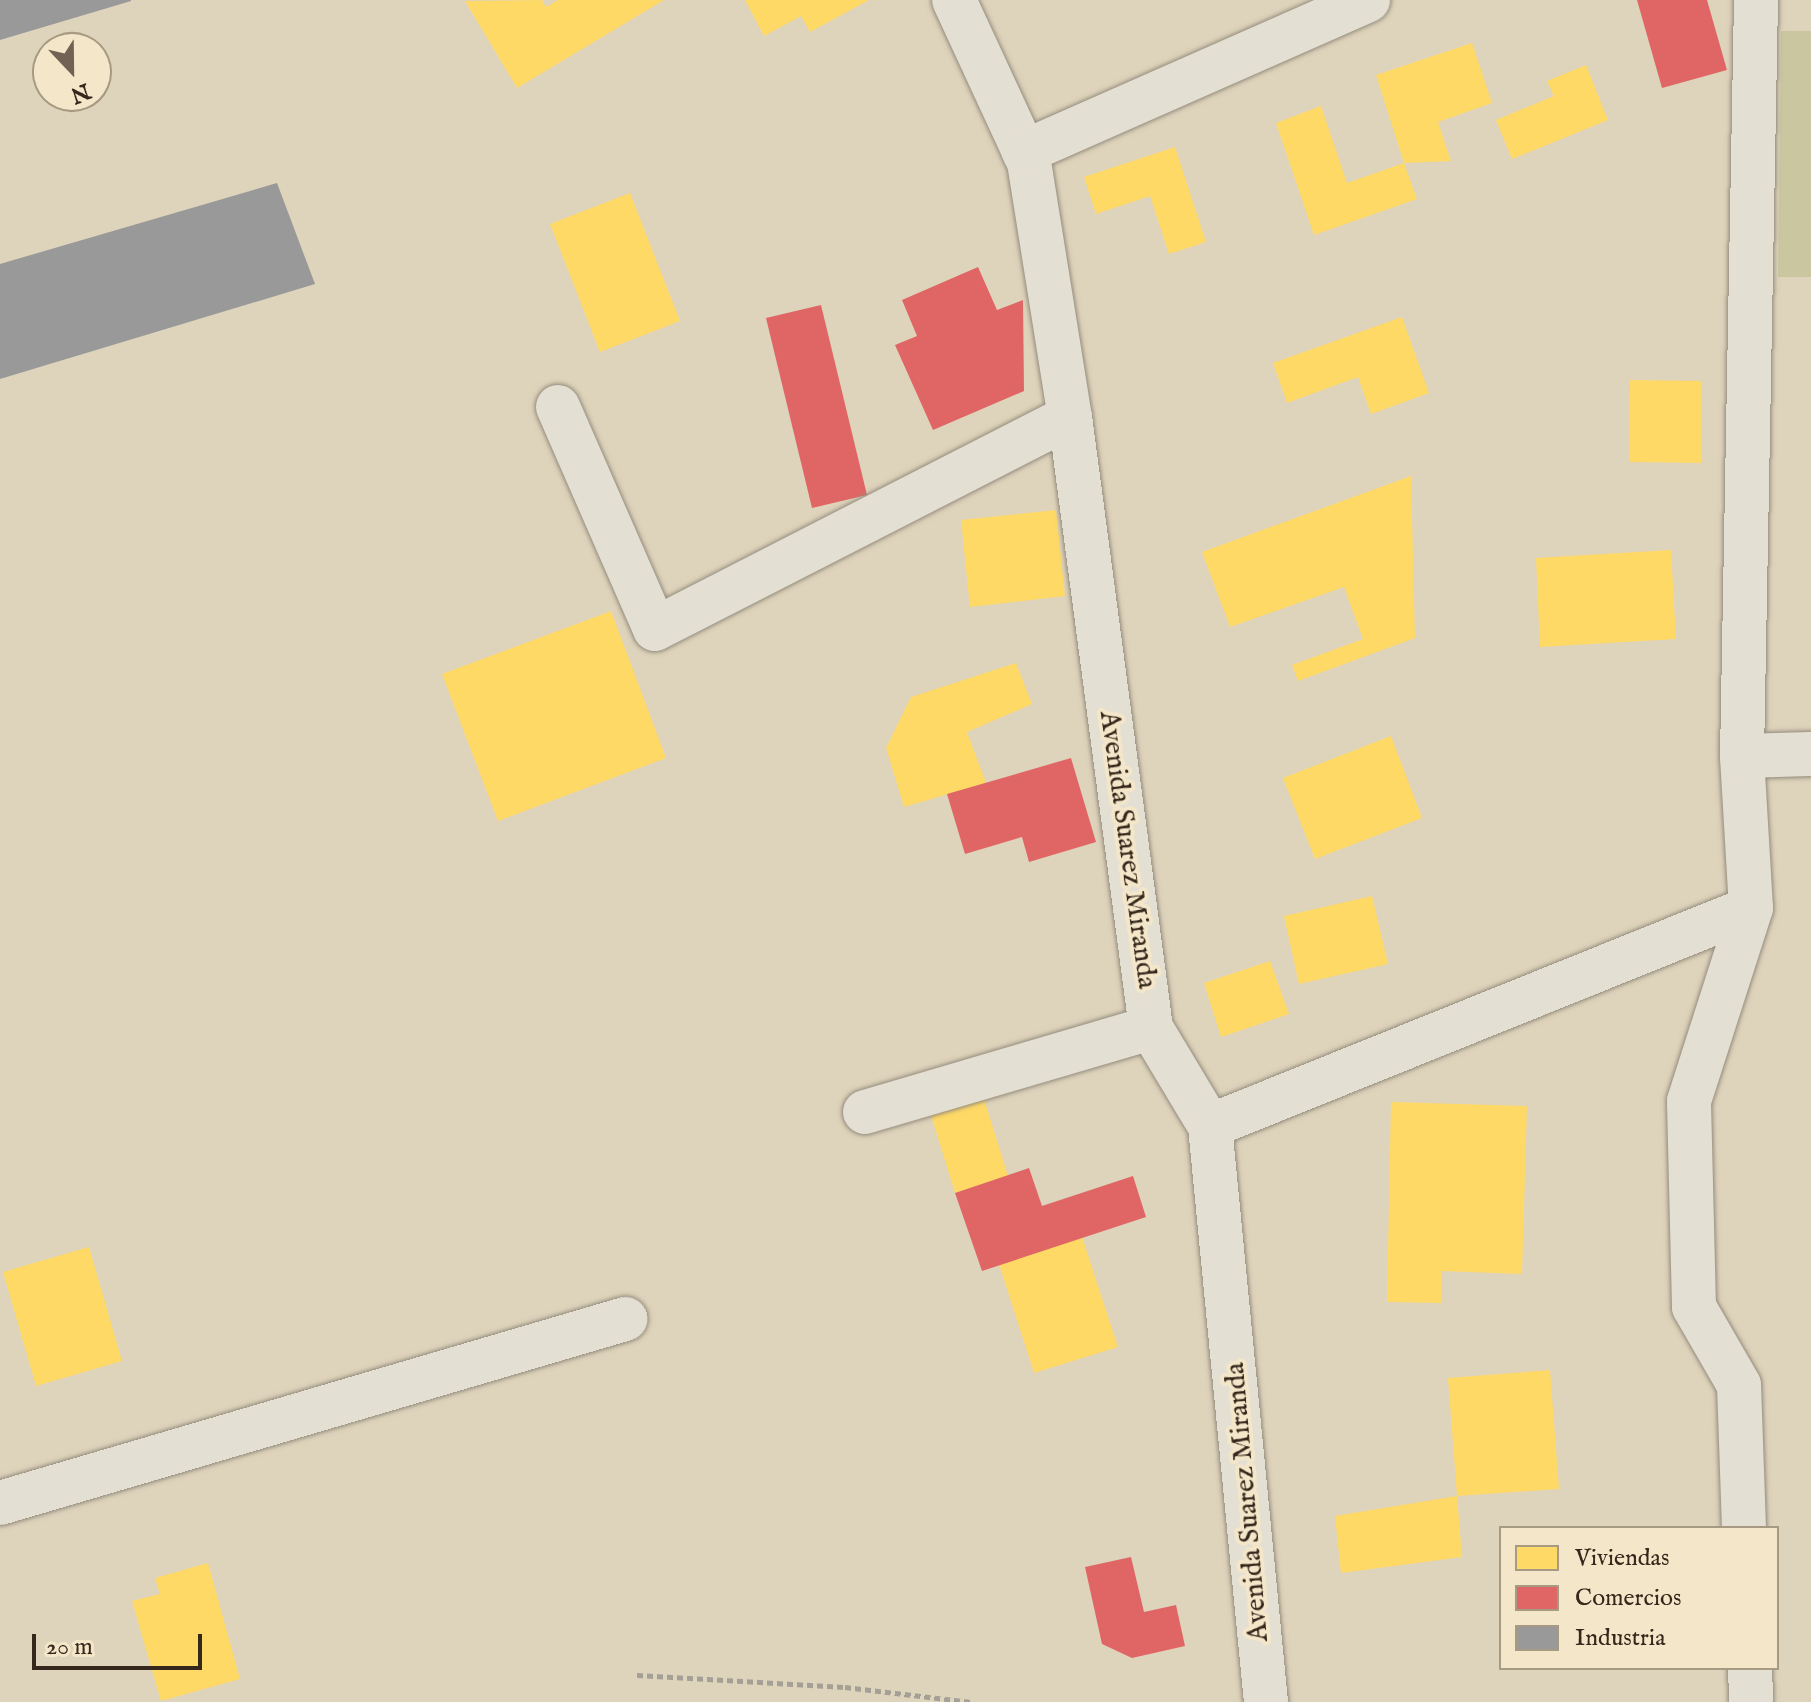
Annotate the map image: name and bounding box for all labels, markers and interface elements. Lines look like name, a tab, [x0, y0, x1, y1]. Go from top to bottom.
north arrow	[32, 32, 112, 112]
text: N	[66, 76, 94, 109]
street label: Avenida Suarez Miranda	[1091, 709, 1163, 991]
street label: Avenida Suarez Miranda	[1219, 1361, 1277, 1643]
legend	[1499, 1526, 1779, 1670]
text: Viviendas	[1575, 1543, 1669, 1574]
text: Comercios	[1575, 1583, 1681, 1614]
scale bar	[36, 1618, 206, 1668]
text: Industria	[1575, 1623, 1666, 1654]
text: 20 m	[46, 1632, 93, 1663]

